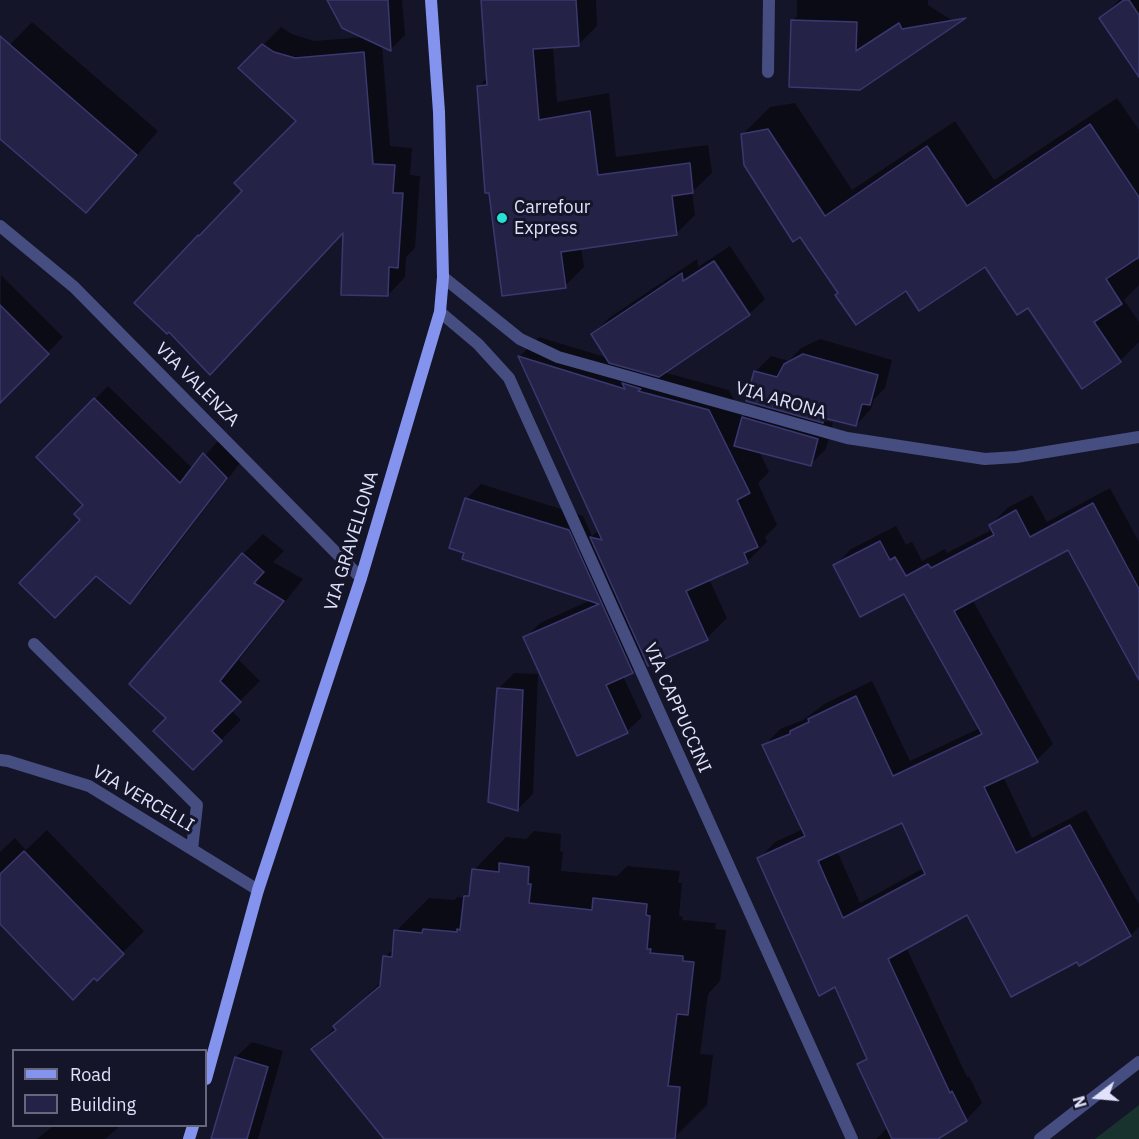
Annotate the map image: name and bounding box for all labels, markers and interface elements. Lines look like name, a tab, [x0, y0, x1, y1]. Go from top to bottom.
place label: Carrefour Express	[514, 197, 590, 240]
marker: Carrefour Express	[495, 211, 509, 225]
street label: VIA VALENZA	[150, 338, 244, 432]
street label: VIA ARONA	[733, 378, 829, 424]
street label: VIA GRAVELLONA	[321, 469, 383, 613]
street label: VIA CAPPUCCINI	[639, 640, 715, 776]
street label: VIA VERCELLI	[88, 761, 198, 837]
legend	[12, 1049, 207, 1127]
text: Road	[70, 1063, 111, 1086]
north arrow	[1067, 1067, 1127, 1127]
text: Building	[70, 1093, 136, 1116]
text: N	[1068, 1094, 1091, 1110]

